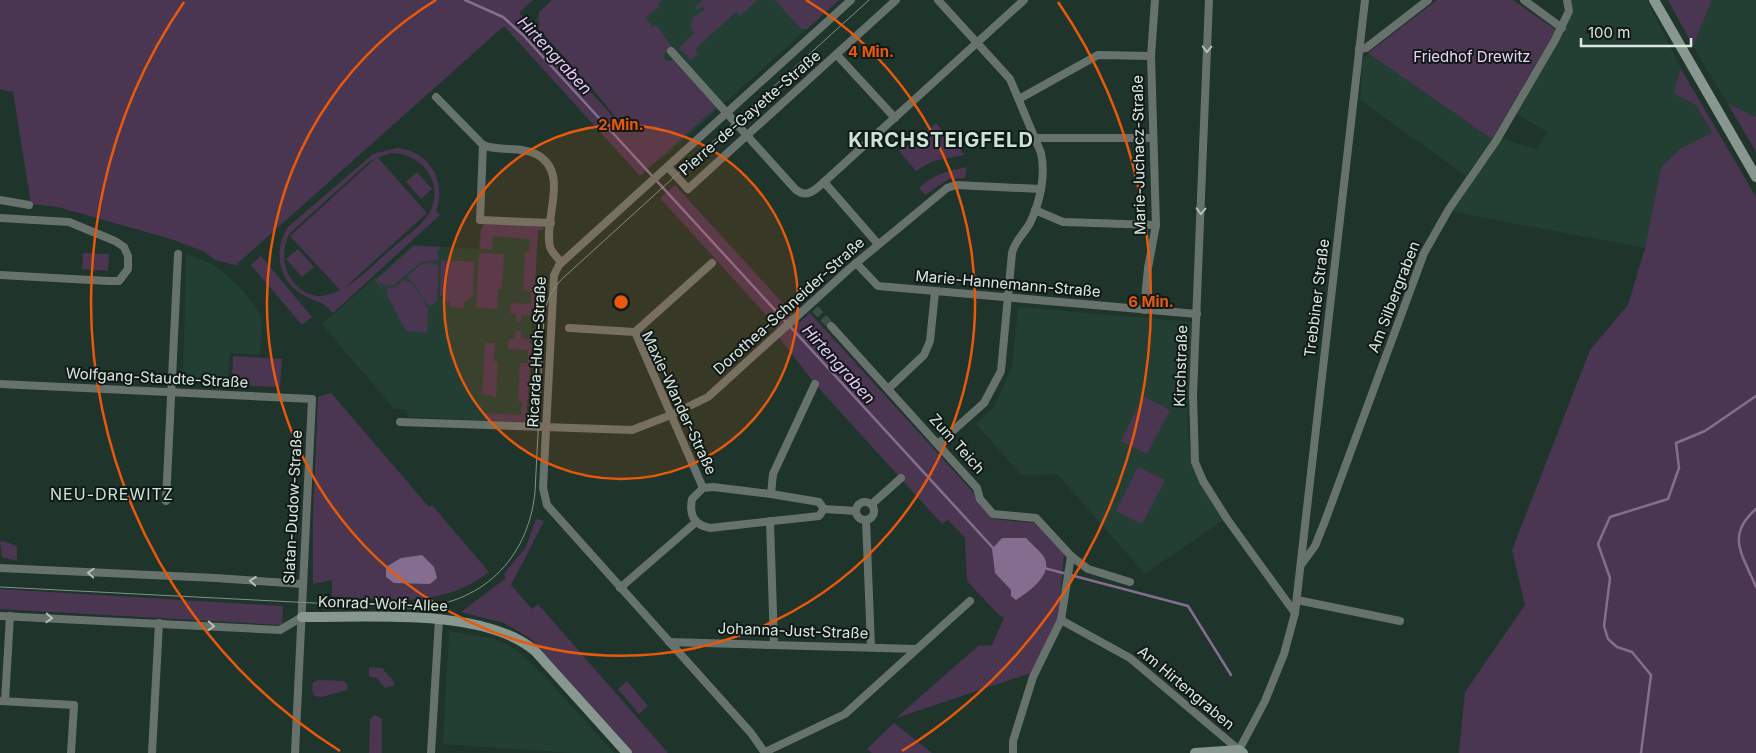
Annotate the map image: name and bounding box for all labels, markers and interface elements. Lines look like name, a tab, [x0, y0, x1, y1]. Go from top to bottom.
water label: Hirtengraben	[514, 12, 596, 98]
scale bar	[1581, 15, 1691, 47]
text: 100 m	[1588, 23, 1630, 42]
text: 4 Min.	[848, 42, 894, 61]
one-way arrow	[1201, 45, 1212, 53]
street label: Pierre-de-Gayette-Straße	[675, 46, 824, 179]
park label: Friedhof Drewitz	[1413, 47, 1531, 66]
street label: Marie-Juchacz-Straße	[1128, 75, 1149, 235]
text: 2 Min.	[598, 115, 644, 134]
district label: KIRCHSTEIGFELD	[848, 128, 1034, 152]
one-way arrow	[1195, 207, 1206, 215]
street label: Dorothea-Schneider-Straße	[709, 233, 868, 379]
street label: Trebbiner Straße	[1300, 238, 1333, 358]
street label: Am Silbergraben	[1364, 238, 1424, 355]
street label: Marie-Hannemann-Straße	[915, 266, 1101, 301]
street label: Ricarda-Huch-Straße	[523, 276, 550, 428]
text: 6 Min.	[1128, 292, 1174, 311]
centre of rings	[612, 293, 630, 311]
water label: Hirtengraben	[798, 320, 880, 408]
street label: Kirchstraße	[1170, 325, 1191, 407]
street label: Maxie-Wander-Straße	[638, 328, 721, 478]
street label: Wolfgang-Staudte-Straße	[65, 363, 249, 392]
street label: Zum Teich	[926, 410, 989, 478]
street label: Slatan-Dudow-Straße	[279, 429, 306, 584]
district label: NEU-DREWITZ	[50, 484, 174, 504]
one-way arrow	[87, 568, 95, 579]
one-way arrow	[249, 576, 257, 587]
street label: Konrad-Wolf-Allee	[318, 592, 448, 615]
one-way arrow	[45, 612, 53, 623]
street label: Johanna-Just-Straße	[717, 618, 869, 643]
one-way arrow	[207, 621, 215, 632]
street label: Am Hirtengraben	[1134, 642, 1239, 734]

